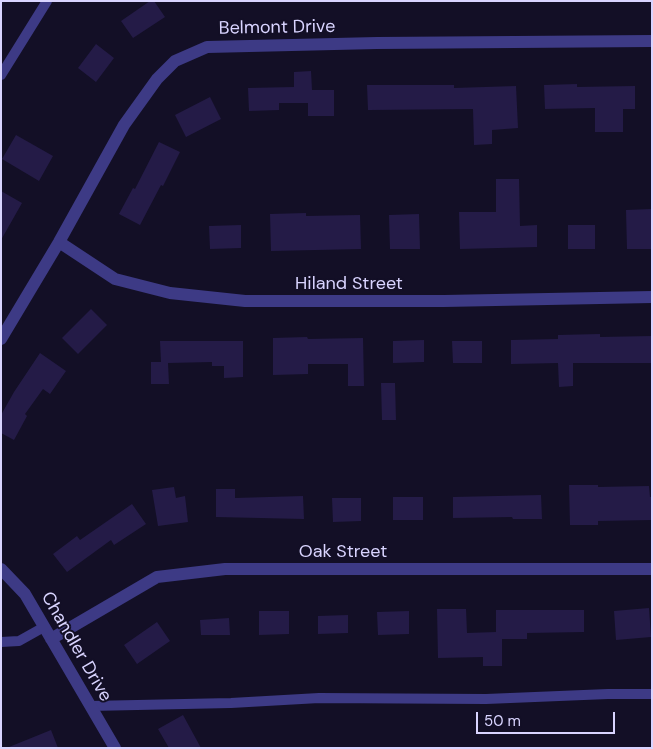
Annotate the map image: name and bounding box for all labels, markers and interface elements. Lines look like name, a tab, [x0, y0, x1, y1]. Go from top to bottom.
street label: Belmont Drive	[219, 16, 335, 40]
street label: Hiland Street	[295, 273, 403, 295]
street label: Oak Street	[299, 541, 387, 563]
street label: Chandler Drive	[36, 588, 116, 706]
scale bar	[478, 702, 617, 734]
text: 50 m	[484, 711, 521, 731]

